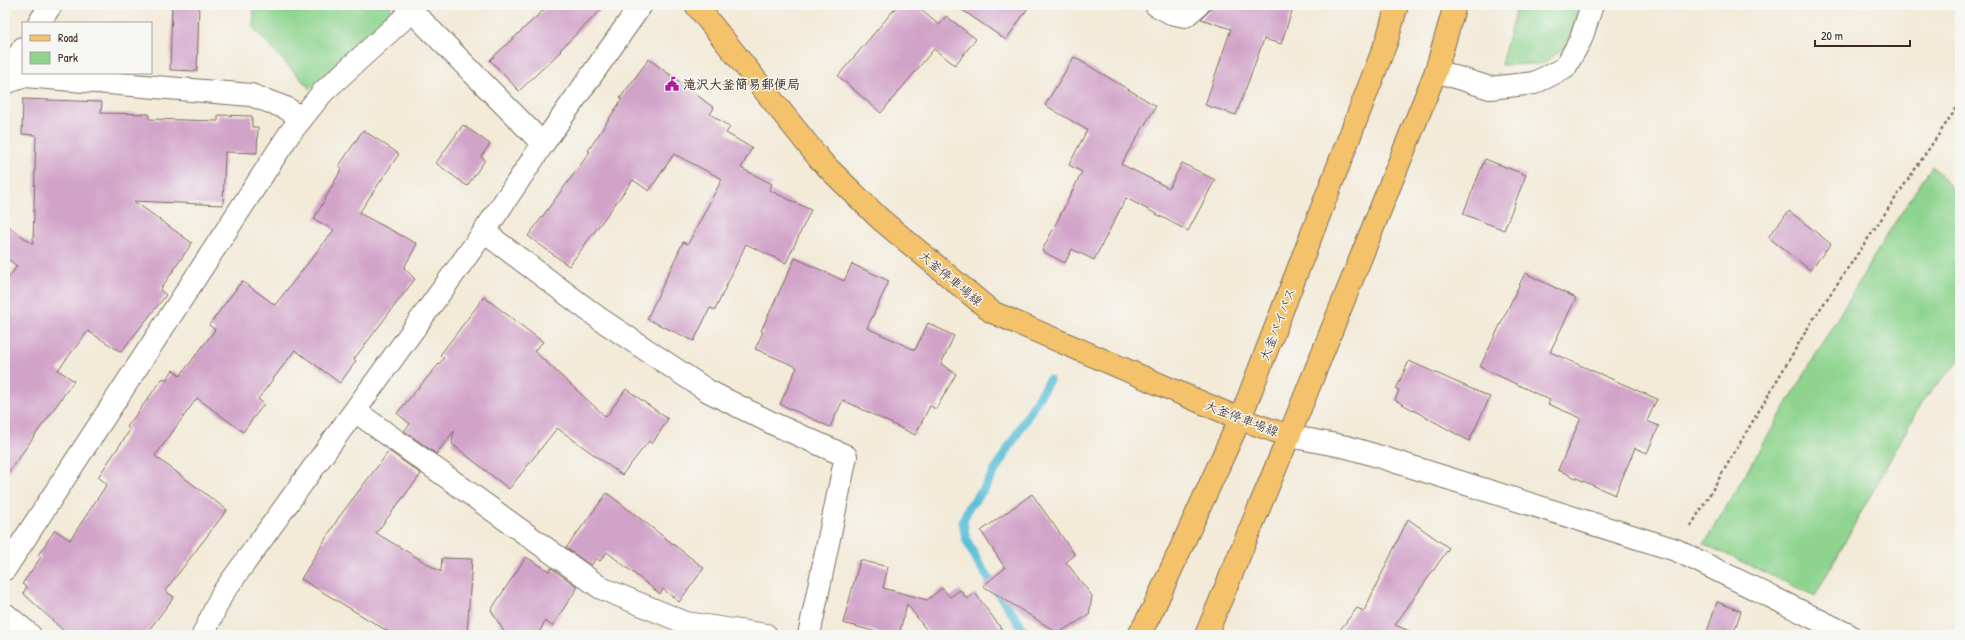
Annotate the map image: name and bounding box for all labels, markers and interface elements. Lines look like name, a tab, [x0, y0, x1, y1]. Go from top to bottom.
legend	[22, 22, 152, 74]
scale bar	[1815, 22, 1910, 48]
text: 20 m	[1821, 27, 1843, 44]
text: Road	[58, 29, 78, 46]
text: Park	[58, 49, 78, 66]
place label: 滝沢大釜簡易郵便局	[683, 75, 800, 93]
public building icon: 滝沢大釜簡易郵便局	[664, 76, 680, 92]
street label: 大釜停車場線	[915, 246, 987, 311]
street label: 大釜バイパス	[1255, 284, 1299, 364]
street label: 大釜停車場線	[1202, 396, 1283, 441]

